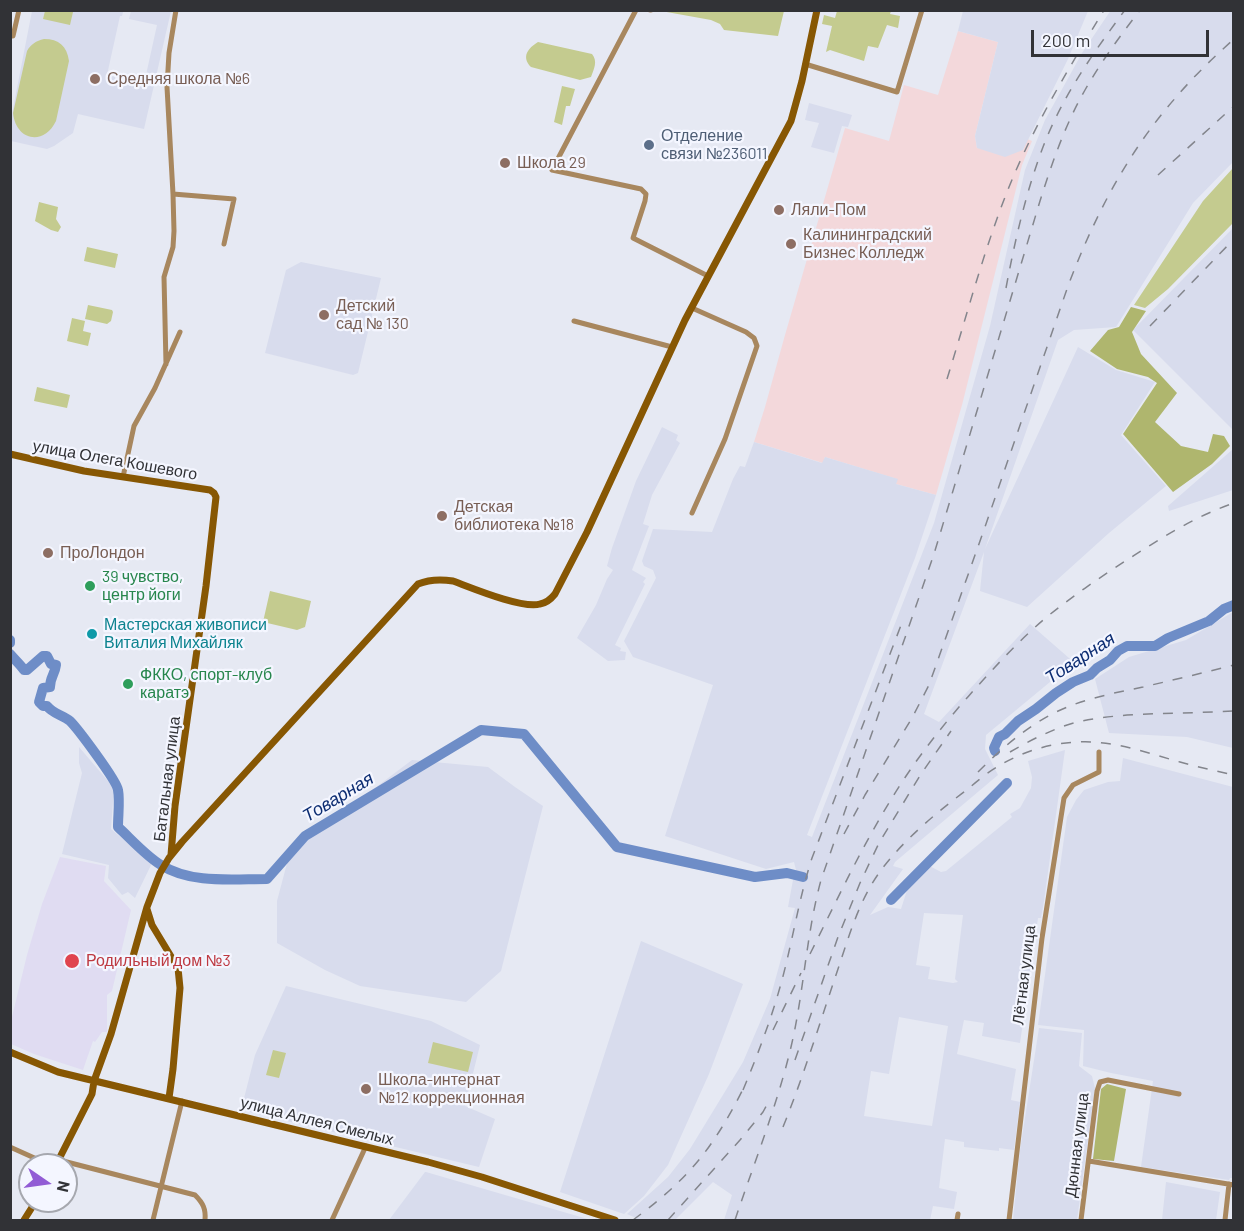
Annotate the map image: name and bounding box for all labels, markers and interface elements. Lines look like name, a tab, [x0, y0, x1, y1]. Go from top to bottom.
scale bar	[1034, 18, 1212, 56]
text: 200 m	[1042, 29, 1090, 51]
place label: Средняя школа №6	[107, 69, 250, 89]
marker: Средняя школа №6	[88, 72, 102, 86]
place label: Отделение связи №236011	[661, 126, 767, 164]
marker: Отделение связи №236011	[642, 138, 656, 152]
place label: Школа 29	[517, 153, 586, 173]
marker: Школа 29	[498, 156, 512, 170]
place label: Ляли-Пом	[791, 200, 866, 220]
marker: Ляли-Пом	[772, 203, 786, 217]
place label: Калининградский Бизнес Колледж	[803, 225, 932, 263]
marker: Калининградский Бизнес Колледж	[784, 237, 798, 251]
place label: Детский сад № 130	[336, 296, 409, 334]
marker: Детский сад № 130	[317, 308, 331, 322]
street label: улица Олега Кошевого	[31, 436, 199, 484]
place label: Детская библиотека №18	[454, 497, 574, 535]
marker: Детская библиотека №18	[435, 509, 449, 523]
place label: ПроЛондон	[60, 543, 145, 563]
marker: ПроЛондон	[41, 546, 55, 560]
place label: 39 чувство, центр йоги	[102, 567, 183, 605]
marker: 39 чувство, центр йоги	[83, 579, 97, 593]
place label: Мастерская живописи Виталия Михайляк	[104, 615, 267, 653]
marker: Мастерская живописи Виталия Михайляк	[85, 627, 99, 641]
water label: Товарная	[1041, 627, 1119, 689]
place label: ФККО, спорт-клуб каратэ	[140, 665, 272, 703]
marker: ФККО, спорт-клуб каратэ	[121, 677, 135, 691]
street label: Батальная улица	[150, 715, 184, 843]
water label: Товарная	[299, 767, 377, 827]
street label: Лётная улица	[1008, 924, 1040, 1026]
place label: Родильный дом №3	[86, 951, 231, 971]
marker: Родильный дом №3	[63, 952, 81, 970]
place label: Школа-интернат №12 коррекционная	[378, 1070, 525, 1108]
marker: Школа-интернат №12 коррекционная	[359, 1082, 373, 1096]
street label: Дюнная улица	[1061, 1092, 1093, 1198]
street label: улица Аллея Смелых	[238, 1093, 396, 1149]
north arrow	[18, 1153, 78, 1213]
text: N	[54, 1179, 75, 1194]

